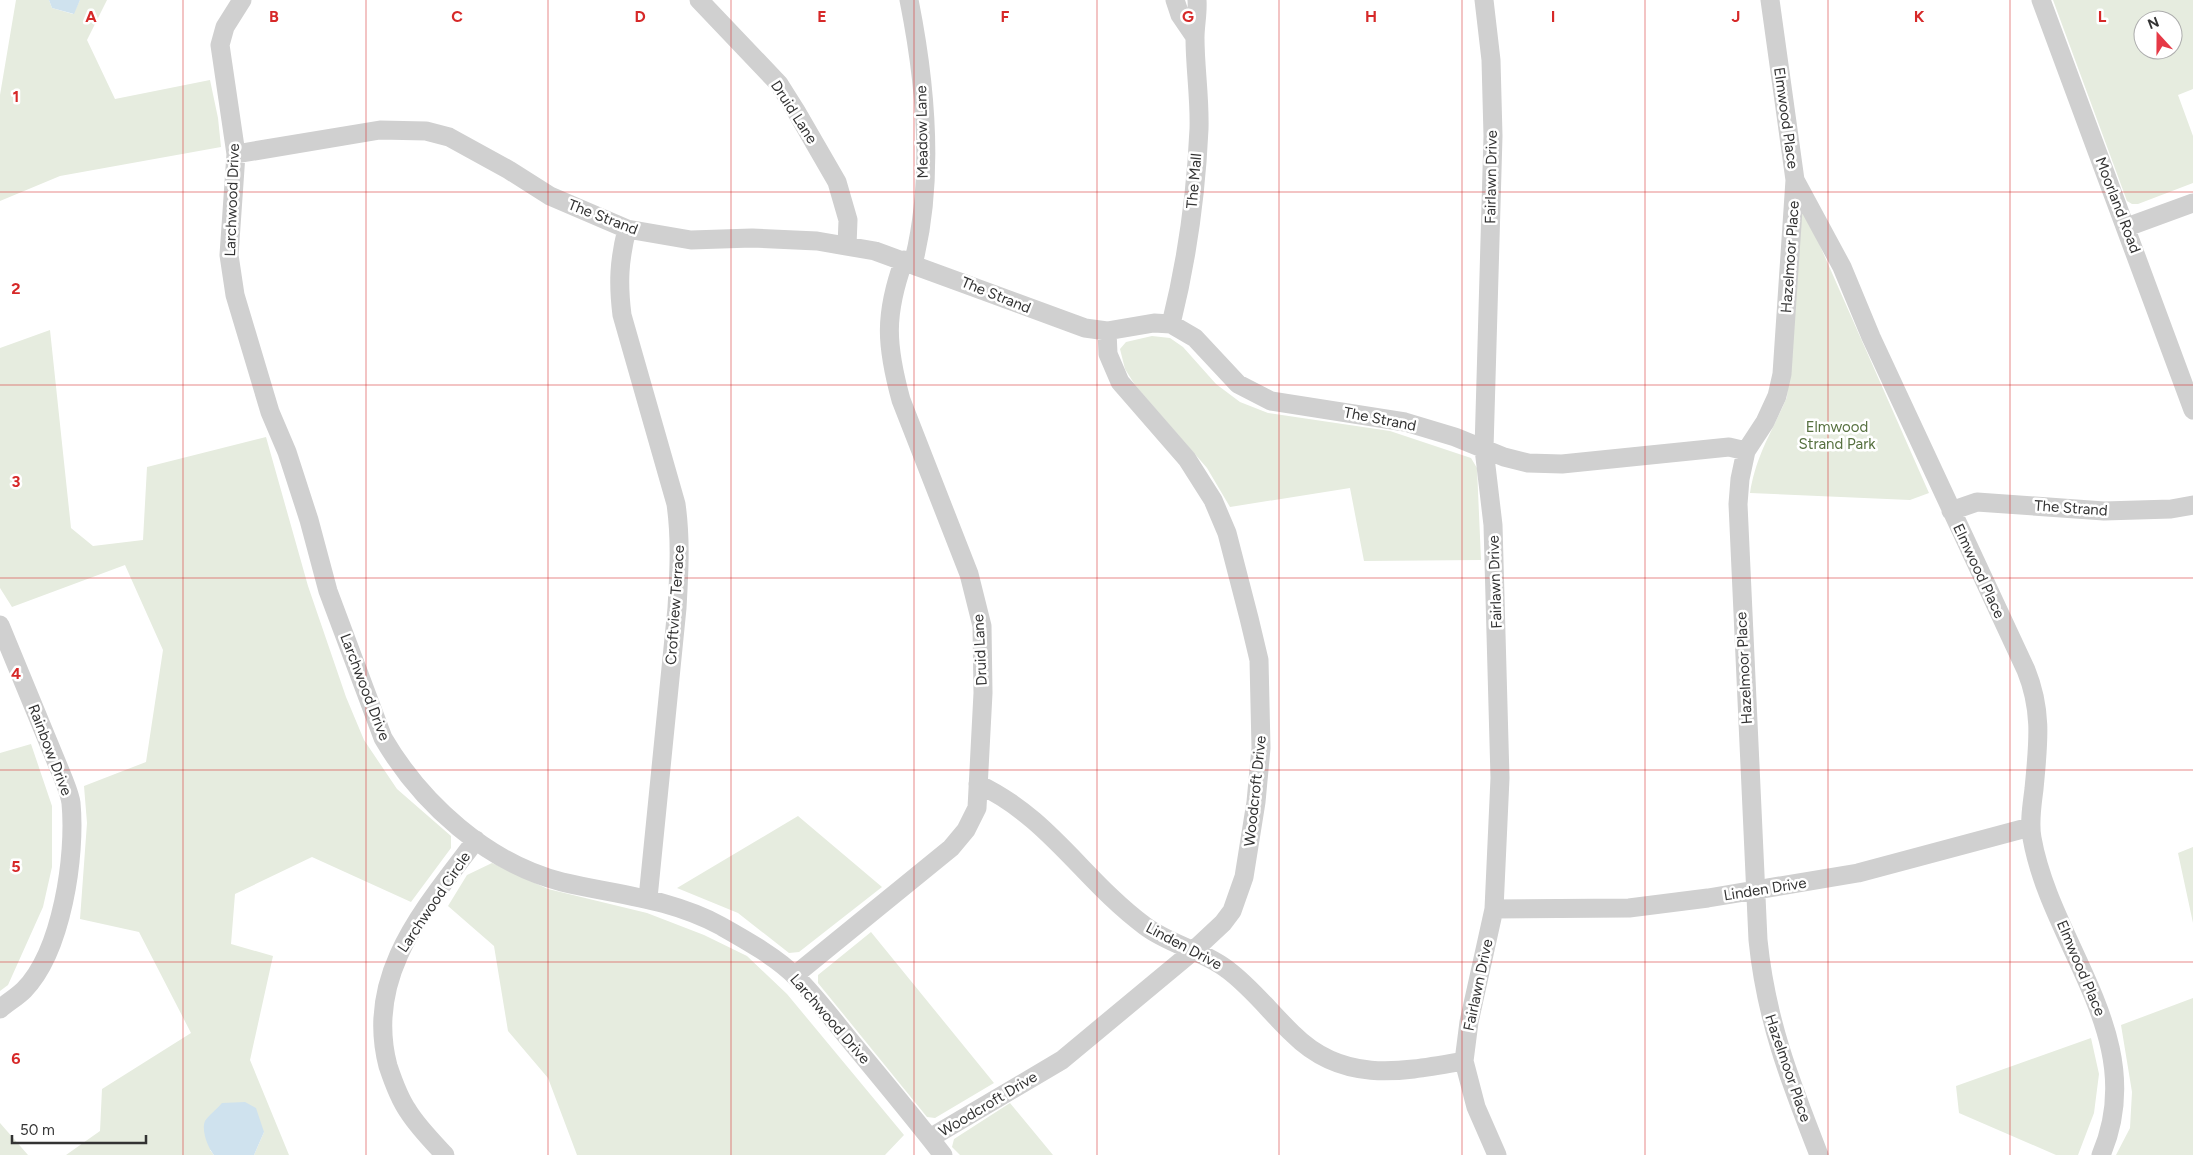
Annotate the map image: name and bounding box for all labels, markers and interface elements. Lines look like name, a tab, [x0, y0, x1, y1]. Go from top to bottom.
text: A	[85, 7, 97, 26]
text: B	[269, 7, 279, 26]
text: C	[451, 7, 463, 26]
text: D	[634, 7, 646, 26]
text: E	[817, 7, 827, 26]
text: F	[1001, 7, 1010, 26]
text: G	[1182, 7, 1194, 26]
text: H	[1365, 7, 1377, 26]
text: I	[1551, 7, 1555, 26]
text: J	[1732, 7, 1740, 26]
text: K	[1914, 7, 1925, 26]
text: L	[2098, 7, 2107, 26]
north arrow	[2133, 10, 2183, 60]
text: N	[2145, 13, 2162, 33]
street label: Elmwood Place	[1770, 66, 1802, 170]
street label: Druid Lane	[767, 77, 821, 147]
street label: Meadow Lane	[912, 85, 932, 179]
text: 1	[13, 87, 19, 106]
street label: Fairlawn Drive	[1481, 130, 1501, 224]
street label: Larchwood Drive	[221, 143, 243, 257]
street label: The Mall	[1183, 153, 1205, 209]
street label: Moorland Road	[2091, 154, 2145, 256]
street label: The Strand	[566, 195, 640, 239]
street label: Hazelmoor Place	[1777, 200, 1803, 314]
street label: The Strand	[959, 273, 1033, 317]
text: 2	[11, 279, 21, 298]
street label: The Strand	[1342, 403, 1418, 435]
park label: Elmwood Strand Park	[1799, 418, 1876, 453]
text: 3	[12, 472, 21, 491]
street label: The Strand	[2034, 496, 2108, 520]
street label: Elmwood Place	[1949, 521, 2009, 621]
street label: Fairlawn Drive	[1484, 535, 1506, 629]
street label: Croftview Terrace	[662, 544, 688, 666]
street label: Hazelmoor Place	[1732, 611, 1756, 725]
street label: Druid Lane	[969, 614, 991, 686]
street label: Larchwood Drive	[336, 631, 394, 743]
text: 4	[11, 664, 21, 683]
street label: Rainbow Drive	[24, 702, 76, 798]
street label: Woodcroft Drive	[1240, 735, 1270, 847]
street label: Larchwood Circle	[394, 848, 474, 956]
text: 5	[11, 857, 21, 876]
street label: Linden Drive	[1722, 874, 1808, 904]
street label: Elmwood Place	[2053, 917, 2109, 1019]
street label: Linden Drive	[1143, 918, 1225, 974]
street label: Fairlawn Drive	[1459, 937, 1497, 1033]
street label: Larchwood Drive	[786, 970, 874, 1068]
street label: Hazelmoor Place	[1761, 1012, 1815, 1124]
text: 6	[11, 1049, 21, 1068]
street label: Woodcroft Drive	[936, 1068, 1040, 1140]
scale bar	[12, 1112, 146, 1144]
text: 50 m	[20, 1121, 55, 1139]

